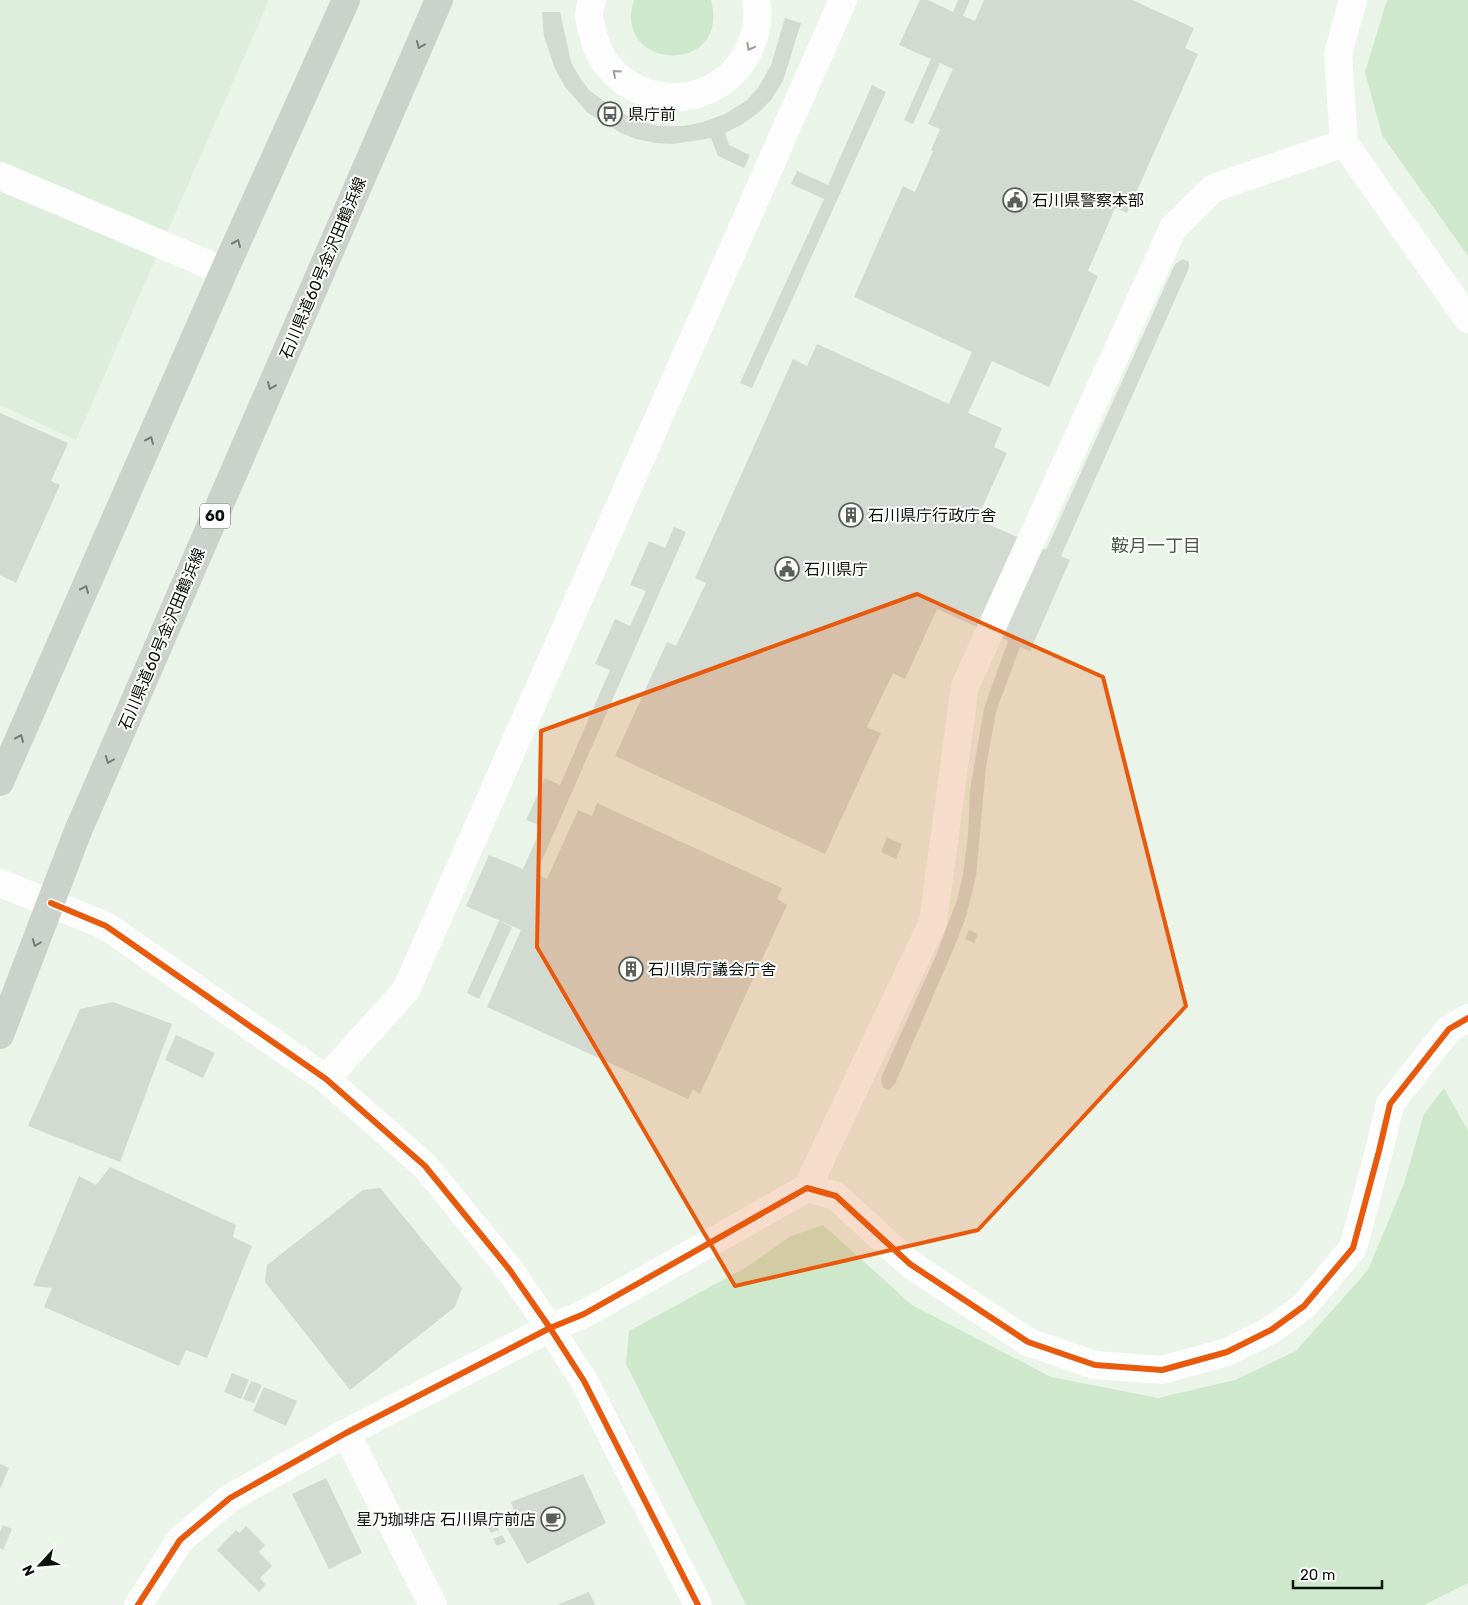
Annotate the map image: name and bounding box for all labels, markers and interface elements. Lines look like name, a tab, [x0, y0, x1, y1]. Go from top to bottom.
one-way arrow	[415, 40, 426, 49]
one-way arrow	[746, 42, 756, 51]
one-way arrow	[612, 70, 621, 79]
bus stop icon: 県庁前	[597, 101, 623, 127]
place label: 県庁前	[628, 105, 676, 124]
street label: 石川県道60号金沢田鶴浜線	[276, 174, 370, 362]
public building icon: 石川県警察本部	[1002, 187, 1028, 213]
place label: 石川県警察本部	[1032, 191, 1144, 210]
one-way arrow	[230, 239, 241, 248]
one-way arrow	[267, 381, 278, 390]
one-way arrow	[144, 436, 155, 445]
building icon: 石川県庁行政庁舎	[838, 502, 864, 528]
road number: 60	[200, 504, 230, 528]
place label: 石川県庁行政庁舎	[868, 506, 996, 525]
district label: 鞍月一丁目	[1111, 535, 1201, 557]
street label: 石川県道60号金沢田鶴浜線	[115, 545, 209, 733]
public building icon: 石川県庁	[774, 556, 800, 582]
place label: 石川県庁	[804, 560, 868, 579]
one-way arrow	[78, 585, 89, 594]
one-way arrow	[13, 734, 24, 743]
one-way arrow	[105, 755, 116, 764]
one-way arrow	[32, 939, 42, 947]
building icon: 石川県庁議会庁舎	[618, 956, 644, 982]
place label: 石川県庁議会庁舎	[648, 960, 776, 979]
cafe icon: 星乃珈琲店 石川県庁前店	[540, 1506, 566, 1532]
place label: 星乃珈琲店 石川県庁前店	[356, 1510, 536, 1529]
north arrow	[15, 1540, 65, 1590]
scale bar	[1293, 1558, 1382, 1590]
text: N	[19, 1562, 39, 1579]
text: 20 m	[1300, 1566, 1335, 1584]

